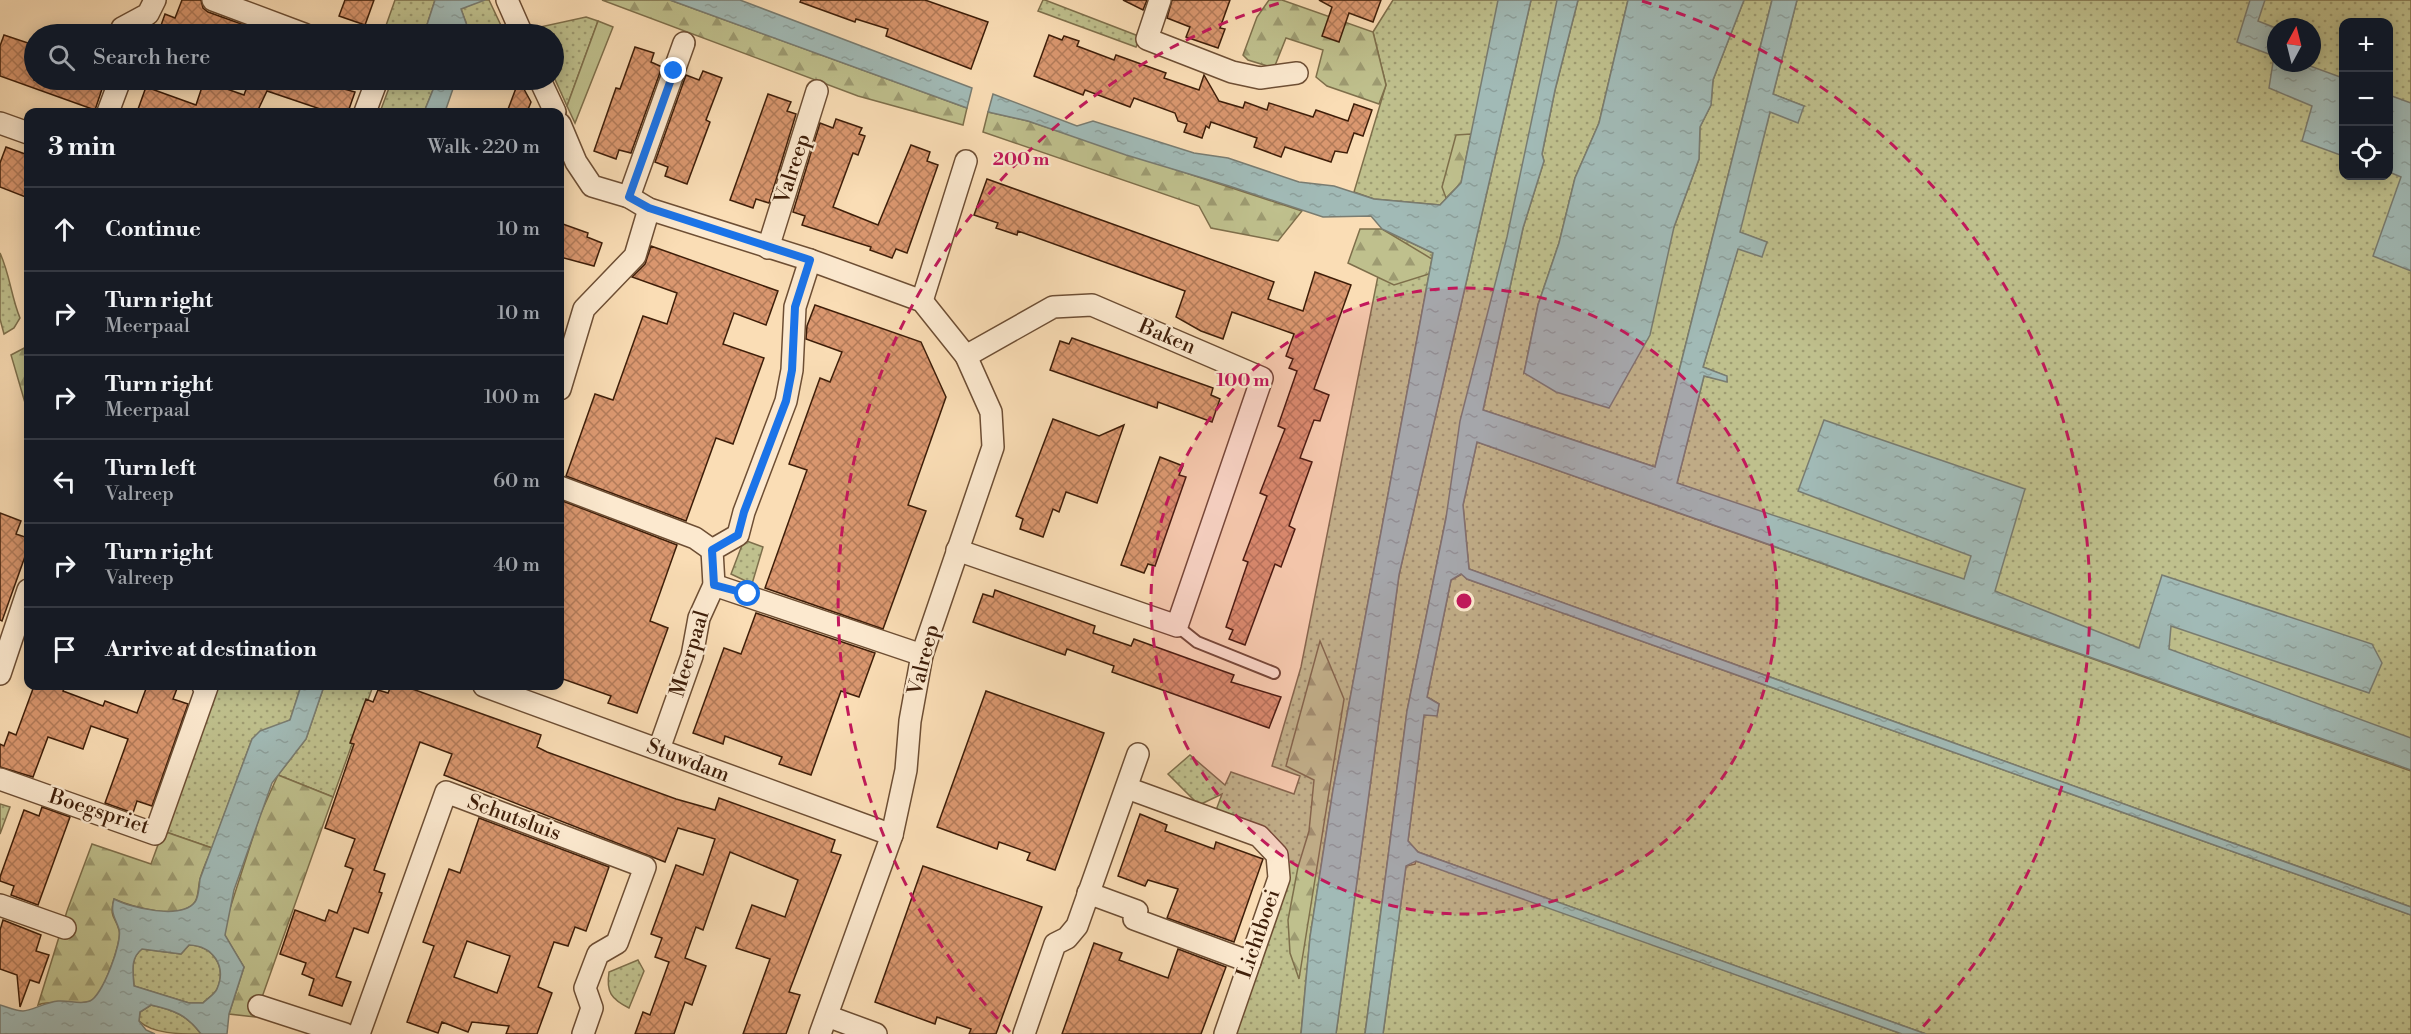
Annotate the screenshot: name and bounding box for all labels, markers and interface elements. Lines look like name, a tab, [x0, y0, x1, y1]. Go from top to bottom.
north arrow	[2267, 18, 2321, 72]
map controls	[2339, 18, 2393, 180]
button: +	[2339, 18, 2393, 72]
search box	[24, 24, 564, 90]
icon: search	[45, 41, 78, 74]
text: Search here	[93, 44, 210, 71]
route end	[660, 57, 686, 83]
button: −	[2339, 72, 2393, 126]
button: locate	[2339, 126, 2393, 180]
text: 3 min	[48, 131, 116, 163]
street label: Valreep	[769, 131, 817, 208]
text: Walk · 220 m	[427, 135, 540, 160]
text: 200 m	[993, 148, 1050, 171]
icon: ahead	[48, 213, 81, 246]
text: Continue	[105, 216, 201, 243]
text: 10 m	[497, 217, 540, 242]
text: Turn right	[105, 287, 213, 314]
icon: right	[48, 297, 81, 330]
text: 10 m	[497, 301, 540, 326]
street label: Baken	[1134, 313, 1200, 361]
text: Meerpaal	[105, 314, 190, 339]
text: 100 m	[1216, 369, 1270, 392]
text: Turn right	[105, 371, 213, 398]
icon: right	[48, 381, 81, 414]
text: 100 m	[484, 385, 540, 410]
text: Meerpaal	[105, 398, 190, 423]
text: Turn left	[105, 455, 196, 482]
icon: left	[48, 465, 81, 498]
text: 60 m	[493, 469, 540, 494]
text: Valreep	[105, 482, 174, 507]
text: Turn right	[105, 539, 213, 566]
icon: right	[48, 549, 81, 582]
text: 40 m	[493, 553, 540, 578]
text: Valreep	[105, 566, 174, 591]
route start	[734, 580, 760, 606]
centre of rings	[1454, 591, 1474, 611]
street label: Meerpaal	[665, 608, 715, 700]
street label: Valreep	[902, 622, 945, 699]
icon: arrive	[48, 633, 81, 666]
text: Arrive at destination	[105, 636, 317, 663]
street label: Stuwdam	[643, 733, 733, 789]
street label: Boegspriet	[45, 783, 153, 841]
street label: Schutsluis	[464, 789, 564, 847]
street label: Lichtboei	[1232, 886, 1286, 982]

